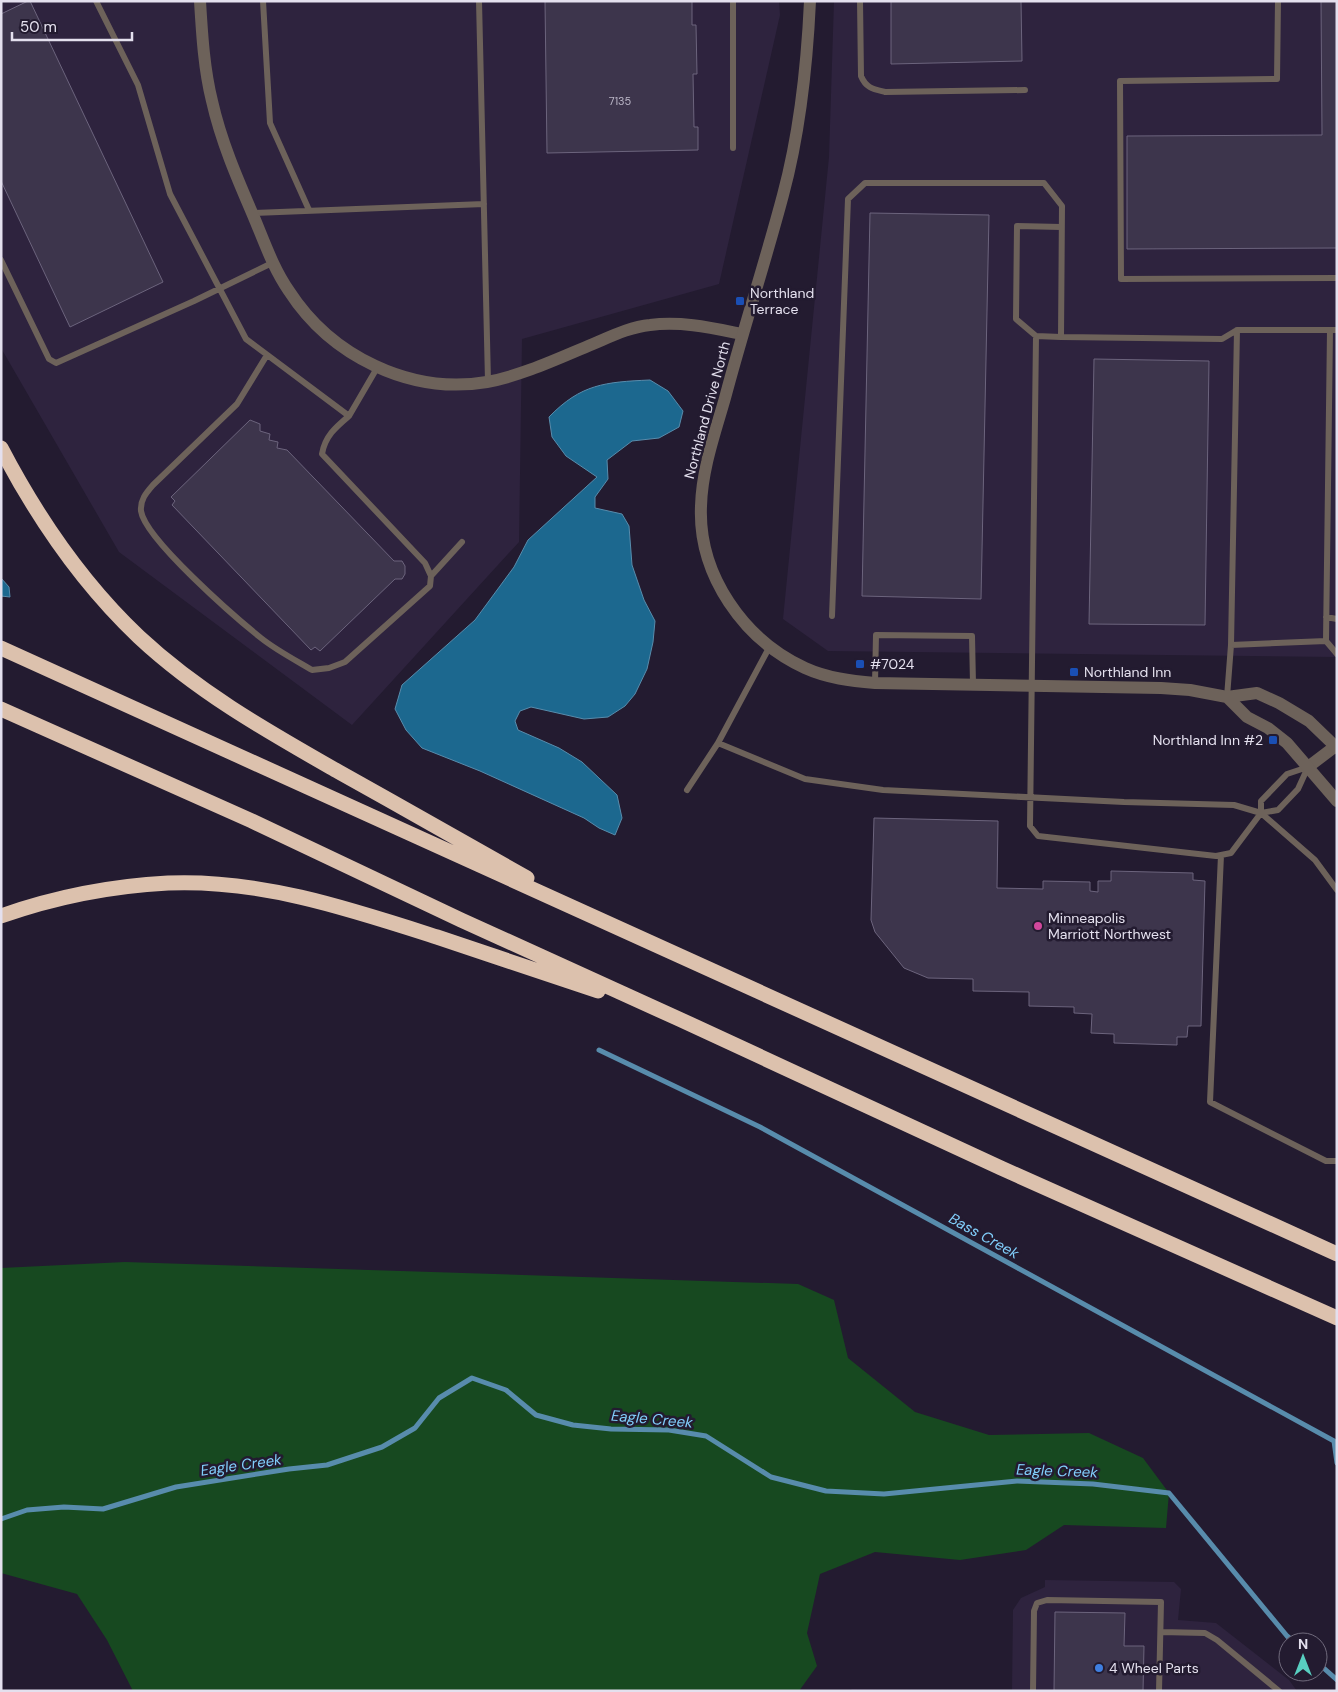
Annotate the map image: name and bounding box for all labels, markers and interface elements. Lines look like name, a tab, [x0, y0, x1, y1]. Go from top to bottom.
scale bar	[12, 10, 132, 42]
text: 50 m	[20, 17, 57, 37]
house number: 7135	[609, 94, 632, 108]
place label: Northland Terrace	[750, 284, 814, 318]
marker: Northland Terrace	[734, 295, 746, 307]
street label: Northland Drive North	[680, 339, 734, 481]
place label: #7024	[870, 655, 915, 673]
marker: #7024	[854, 658, 866, 670]
place label: Northland Inn	[1084, 663, 1171, 681]
marker: Northland Inn	[1068, 666, 1080, 678]
place label: Northland Inn #2	[1153, 731, 1263, 749]
marker: Northland Inn #2	[1267, 734, 1279, 746]
place label: Minneapolis Marriott Northwest	[1048, 909, 1171, 943]
marker: Minneapolis Marriott Northwest	[1032, 920, 1044, 932]
water label: Bass Creek	[945, 1208, 1023, 1264]
water label: Eagle Creek	[610, 1405, 694, 1433]
water label: Eagle Creek	[199, 1449, 283, 1481]
water label: Eagle Creek	[1016, 1460, 1099, 1482]
north arrow	[1278, 1632, 1328, 1682]
text: N	[1298, 1635, 1308, 1653]
place label: 4 Wheel Parts	[1109, 1659, 1199, 1677]
marker: 4 Wheel Parts	[1093, 1662, 1105, 1674]

